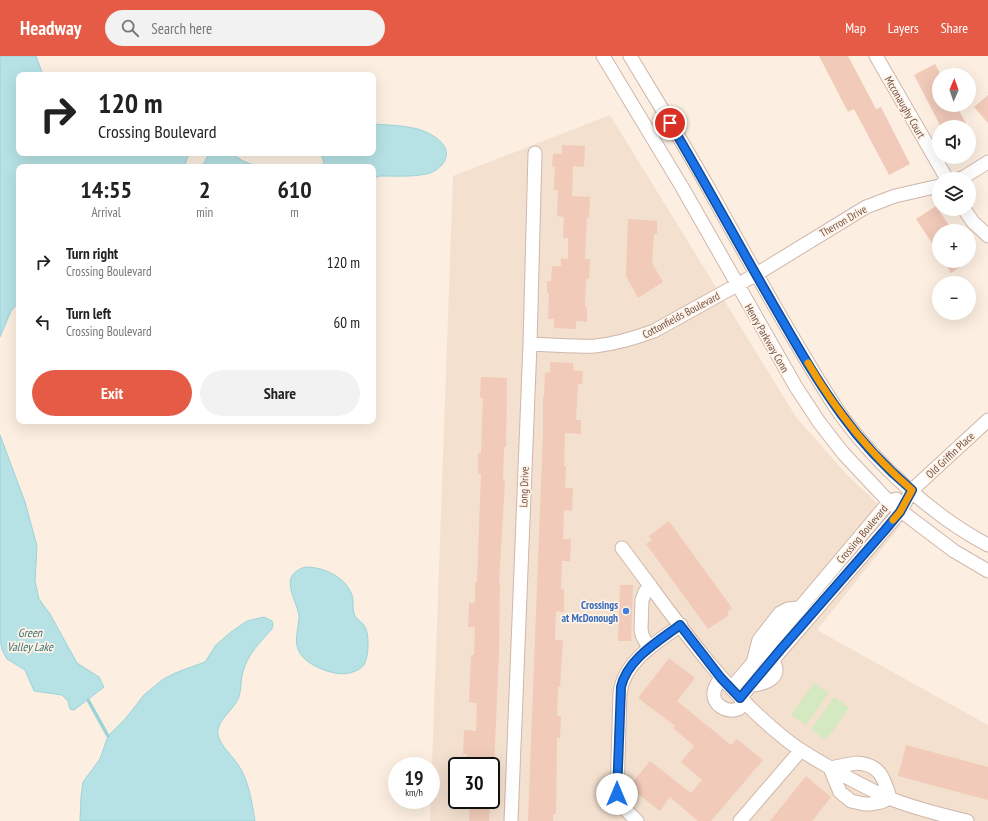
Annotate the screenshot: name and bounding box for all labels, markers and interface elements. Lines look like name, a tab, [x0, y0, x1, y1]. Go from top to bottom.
search box	[105, 10, 385, 46]
text: Headway	[20, 16, 81, 40]
icon: search	[119, 17, 141, 39]
text: Search here	[151, 19, 212, 38]
text: Map	[845, 19, 866, 37]
text: Layers	[888, 19, 919, 37]
text: Share	[941, 19, 968, 37]
north arrow	[932, 68, 976, 112]
map controls	[932, 68, 976, 320]
street label: Mcconaughy Court	[882, 73, 928, 141]
text: 120 m	[98, 84, 162, 121]
icon: right	[32, 88, 84, 140]
pin	[653, 106, 687, 140]
icon: arrive	[659, 112, 681, 134]
text: Crossing Boulevard	[98, 120, 217, 143]
button: sound	[932, 120, 976, 164]
button: layers	[932, 172, 976, 216]
text: 14:55	[80, 174, 132, 205]
text: 2	[199, 174, 210, 205]
text: 610	[277, 174, 312, 205]
street label: Therron Drive	[817, 202, 870, 240]
text: Arrival	[91, 204, 121, 221]
text: min	[196, 204, 213, 221]
text: m	[290, 204, 299, 221]
button: +	[932, 224, 976, 268]
text: Turn right	[66, 244, 118, 263]
icon: right	[32, 251, 54, 273]
text: 120 m	[327, 253, 360, 272]
text: Crossing Boulevard	[66, 263, 152, 280]
button: −	[932, 276, 976, 320]
street label: Cottonfields Boulevard	[640, 289, 722, 341]
street label: Henry Parkway Conn	[742, 301, 792, 375]
text: Turn left	[66, 304, 111, 323]
icon: left	[32, 311, 54, 333]
text: 60 m	[334, 313, 360, 332]
text: Crossing Boulevard	[66, 323, 152, 340]
button: Exit	[32, 370, 192, 416]
button: Share	[200, 370, 360, 416]
street label: Old Griffin Place	[923, 429, 978, 481]
street label: Long Drive	[516, 466, 532, 508]
street label: Crossing Boulevard	[833, 502, 891, 566]
place label: Crossings at McDonough	[562, 598, 618, 625]
marker: Crossings at McDonough	[621, 606, 631, 616]
water label: Green Valley Lake	[7, 625, 54, 654]
speed limit sign: 30	[448, 757, 500, 809]
text: 19	[404, 765, 424, 791]
position arrow	[596, 773, 638, 815]
text: km/h	[405, 786, 423, 799]

